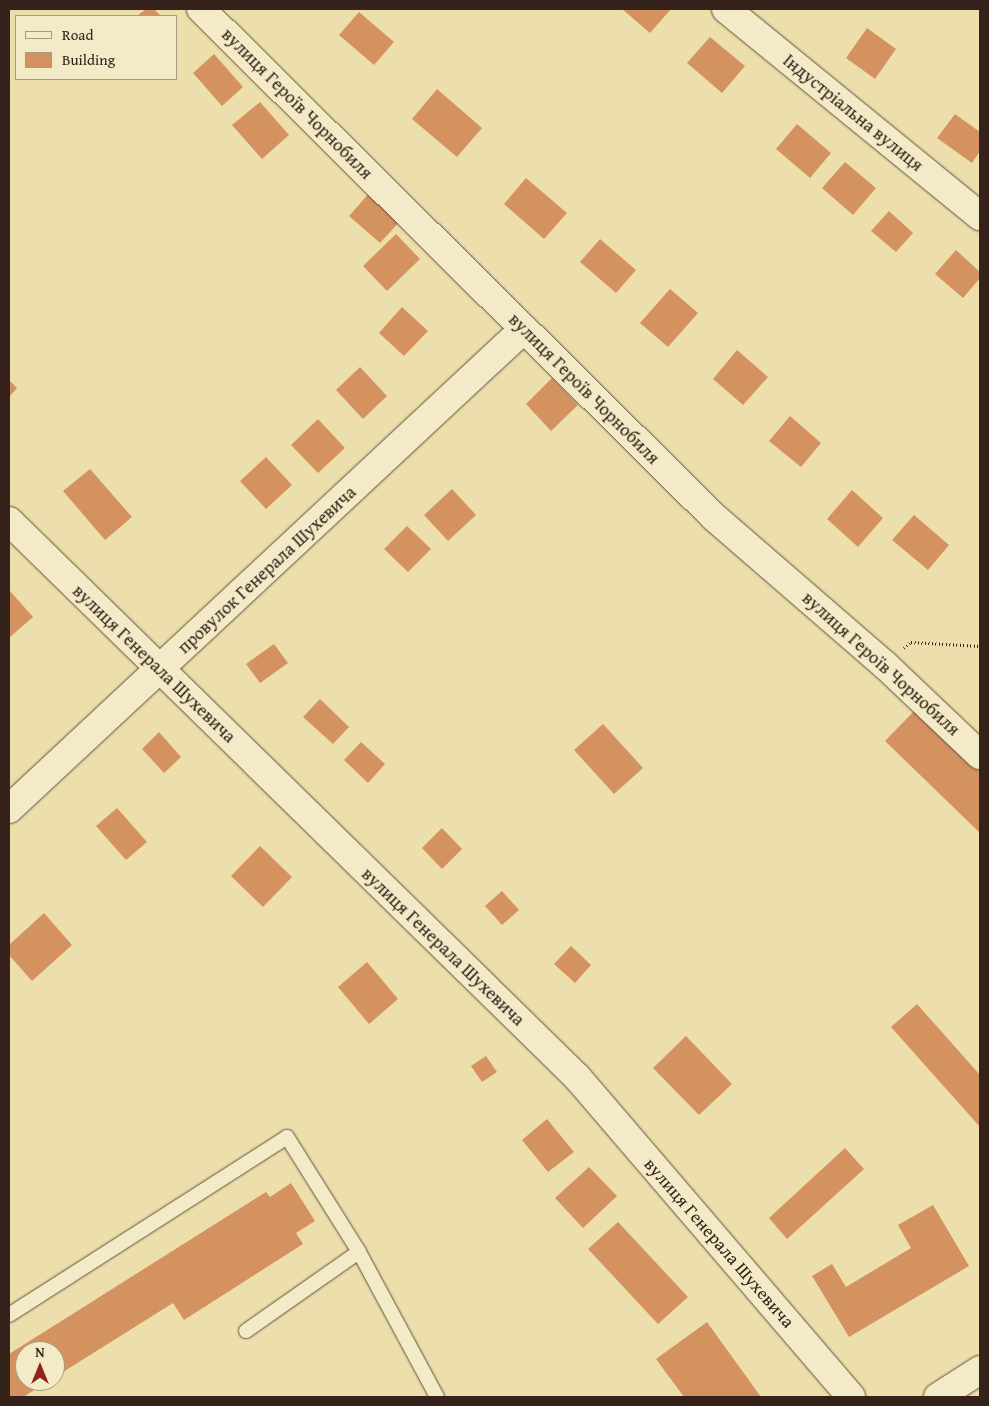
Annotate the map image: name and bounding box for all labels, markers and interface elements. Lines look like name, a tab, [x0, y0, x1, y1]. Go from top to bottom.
legend	[15, 15, 178, 80]
text: Road	[62, 24, 93, 45]
street label: вулиця Героїв Чорнобиля	[217, 24, 377, 184]
text: Building	[62, 49, 115, 70]
street label: Індустріальна вулиця	[779, 50, 927, 176]
street label: вулиця Героїв Чорнобиля	[504, 309, 664, 469]
street label: провулок Генерала Шухевича	[173, 482, 361, 658]
street label: вулиця Генерала Шухевича	[68, 580, 240, 748]
street label: вулиця Героїв Чорнобиля	[798, 588, 964, 740]
street label: вулиця Генерала Шухевича	[357, 863, 529, 1031]
street label: вулиця Генерала Шухевича	[639, 1154, 799, 1332]
north arrow	[15, 1341, 65, 1391]
text: N	[35, 1342, 45, 1362]

